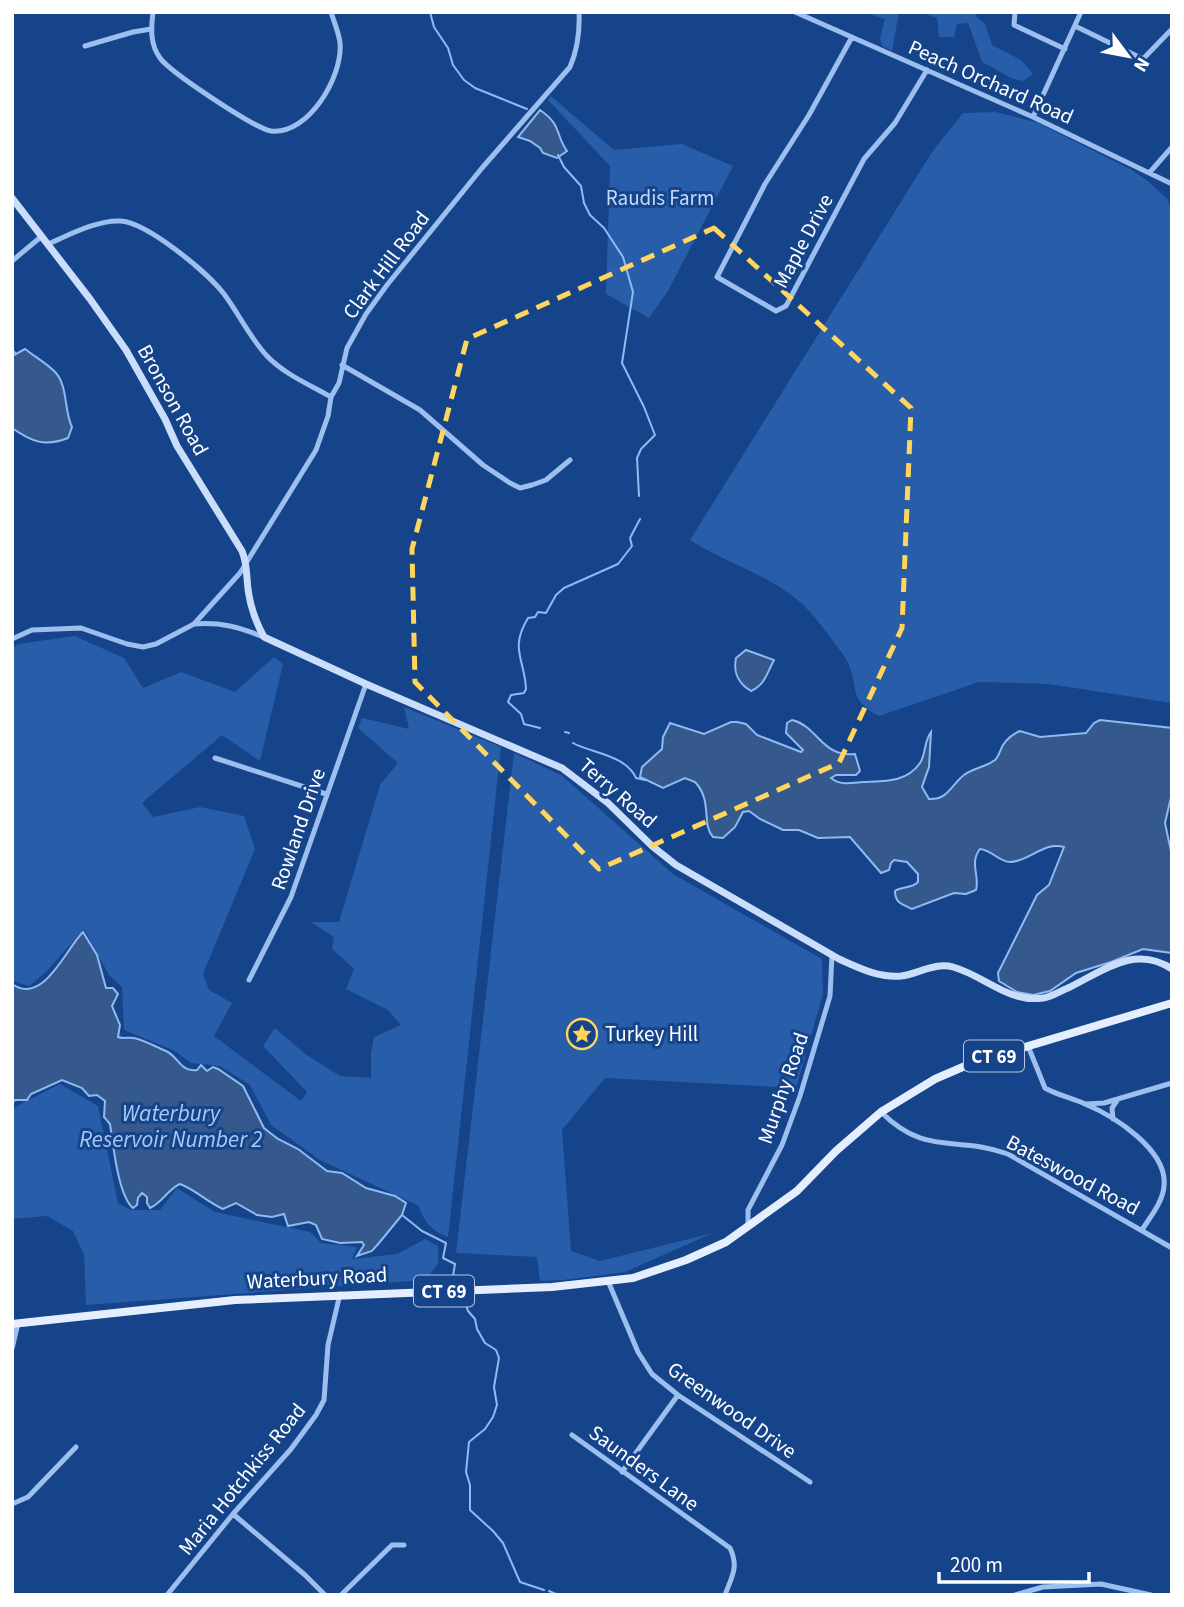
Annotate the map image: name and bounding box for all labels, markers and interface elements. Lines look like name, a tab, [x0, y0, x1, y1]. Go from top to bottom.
north arrow	[1093, 21, 1163, 91]
street label: Peach Orchard Road	[904, 32, 1078, 132]
text: N	[1126, 52, 1156, 77]
park label: Raudis Farm	[606, 183, 714, 213]
street label: Maple Drive	[766, 188, 840, 294]
street label: Clark Hill Road	[335, 205, 437, 325]
street label: Bronson Road	[130, 339, 216, 461]
street label: Terry Road	[573, 751, 663, 835]
street label: Rowland Drive	[263, 764, 333, 894]
place icon: Turkey Hill	[565, 1017, 599, 1051]
place label: Turkey Hill	[605, 1019, 698, 1049]
street label: Murphy Road	[750, 1028, 816, 1148]
road number: CT 69	[964, 1040, 1024, 1072]
water label: Waterbury Reservoir Number 2	[79, 1097, 263, 1156]
street label: Bateswood Road	[1001, 1127, 1145, 1223]
street label: Waterbury Road	[246, 1259, 388, 1297]
road number: CT 69	[414, 1275, 474, 1306]
street label: Greenwood Drive	[661, 1354, 803, 1466]
street label: Maria Hotchkiss Road	[171, 1396, 313, 1562]
street label: Saunders Lane	[583, 1418, 705, 1518]
scale bar	[939, 1540, 1090, 1584]
text: 200 m	[950, 1550, 1003, 1580]

